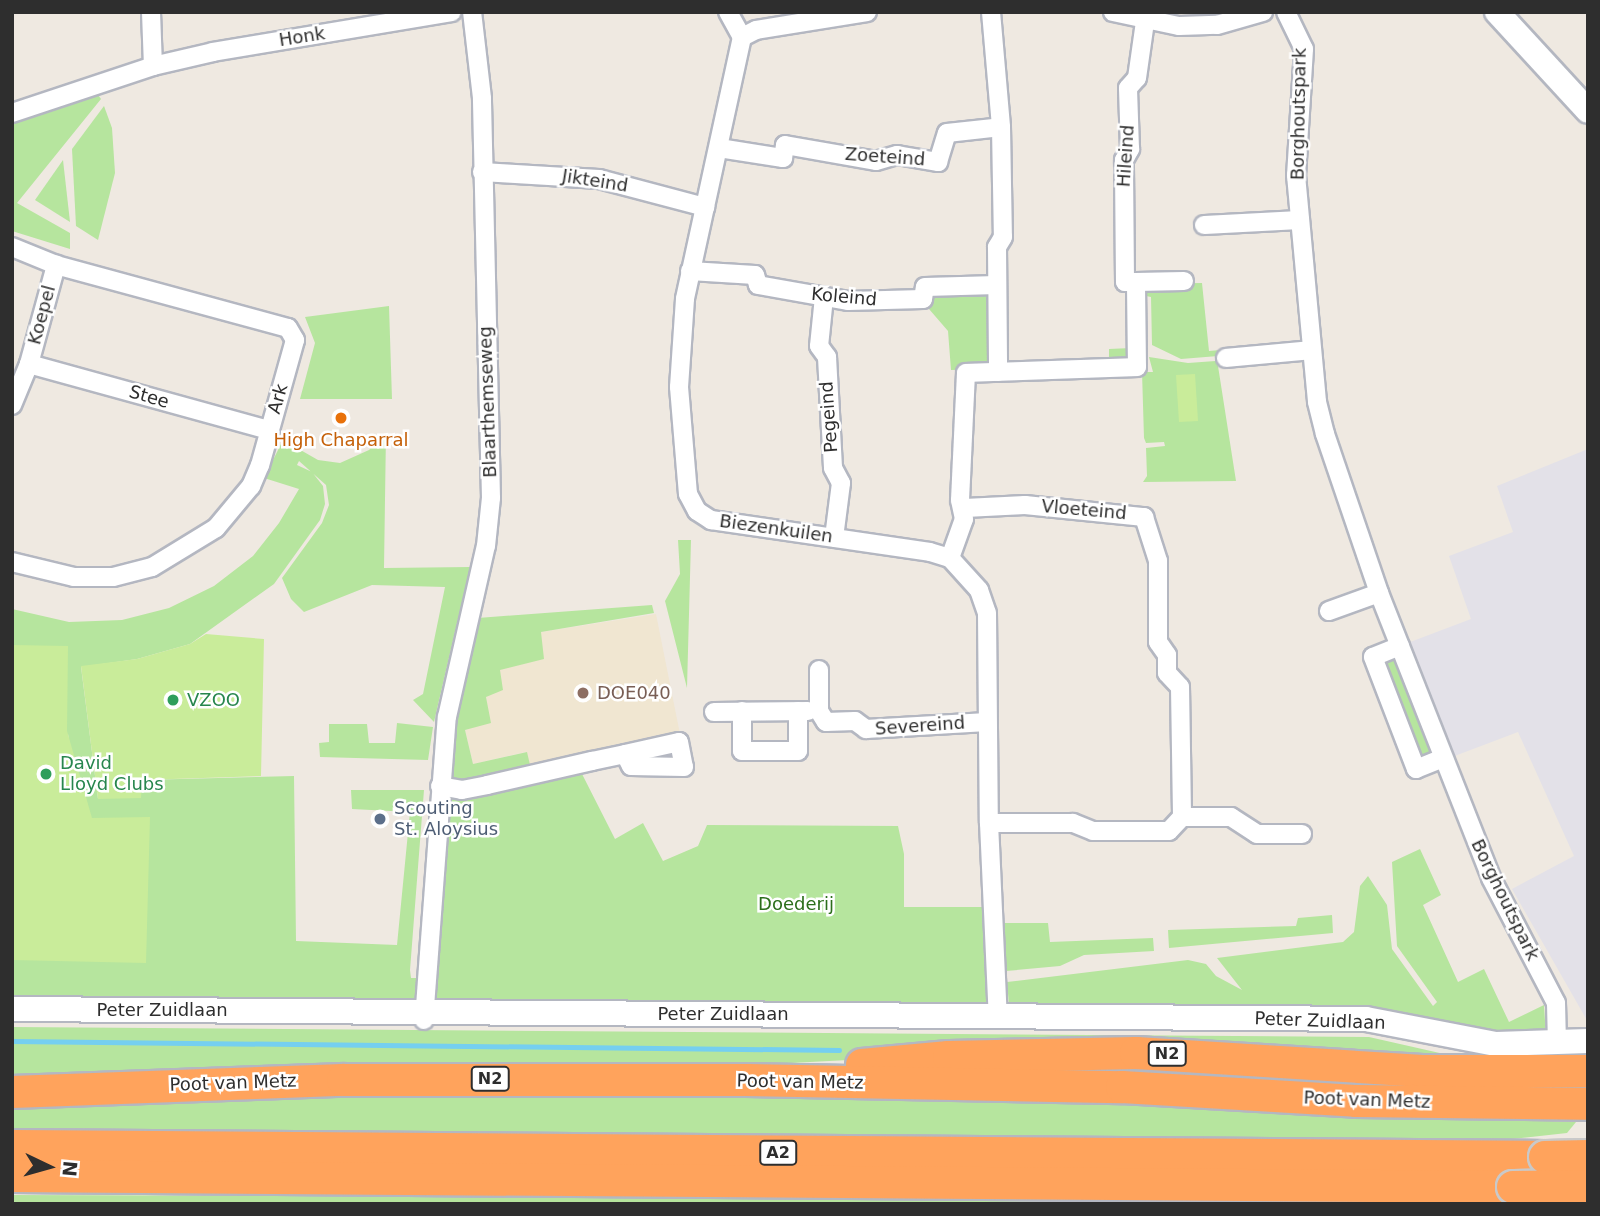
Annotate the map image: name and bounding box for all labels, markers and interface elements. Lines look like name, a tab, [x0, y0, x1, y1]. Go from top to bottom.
street label: Honk	[277, 23, 327, 51]
street label: Borghoutspark	[1287, 48, 1311, 180]
street label: Hileind	[1113, 124, 1139, 188]
street label: Zoeteind	[844, 143, 926, 171]
street label: Jikteind	[560, 165, 630, 197]
street label: Koepel	[24, 283, 60, 347]
street label: Koleind	[810, 283, 878, 311]
street label: Blaarthemseweg	[475, 326, 501, 478]
street label: Stee	[126, 381, 172, 413]
street label: Pegeind	[816, 381, 842, 453]
street label: Ark	[263, 382, 293, 416]
marker: High Chaparral	[333, 410, 349, 426]
place label: High Chaparral	[273, 429, 409, 451]
street label: Vloeteind	[1041, 496, 1127, 524]
street label: Biezenkuilen	[718, 510, 834, 548]
place label: DOE040	[597, 682, 671, 704]
marker: DOE040	[575, 685, 591, 701]
place label: VZOO	[187, 689, 240, 711]
marker: VZOO	[165, 692, 181, 708]
street label: Severeind	[874, 712, 966, 740]
place label: David Lloyd Clubs	[60, 753, 164, 796]
marker: David Lloyd Clubs	[38, 766, 54, 782]
place label: Scouting St. Aloysius	[394, 798, 498, 840]
marker: Scouting St. Aloysius	[372, 811, 388, 827]
street label: Borghoutspark	[1466, 836, 1544, 964]
park label: Doederij	[758, 893, 834, 915]
street label: Peter Zuidlaan	[96, 999, 228, 1021]
street label: Peter Zuidlaan	[657, 1003, 789, 1025]
street label: Peter Zuidlaan	[1254, 1008, 1386, 1034]
road number: N2	[1146, 1042, 1188, 1066]
road number: N2	[469, 1066, 511, 1092]
street label: Poot van Metz	[169, 1070, 297, 1096]
street label: Poot van Metz	[736, 1070, 864, 1094]
street label: Poot van Metz	[1303, 1087, 1431, 1113]
north arrow	[14, 1132, 84, 1202]
road number: A2	[759, 1140, 797, 1166]
text: N	[58, 1160, 82, 1178]

